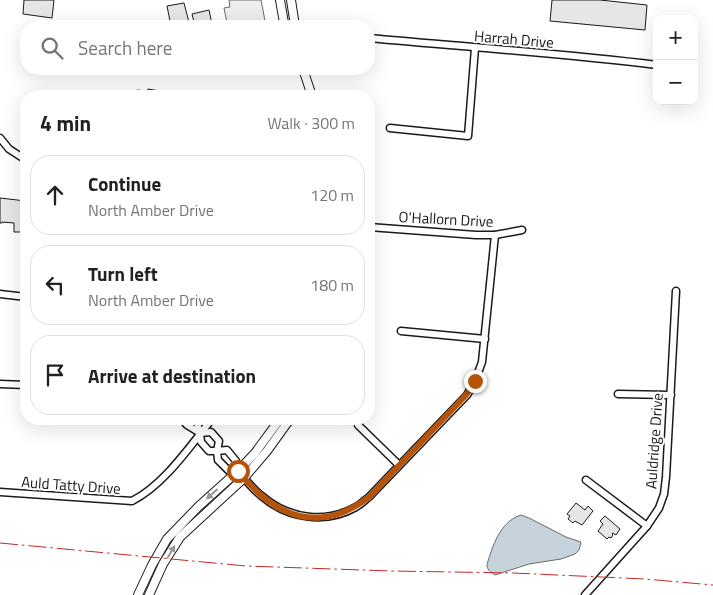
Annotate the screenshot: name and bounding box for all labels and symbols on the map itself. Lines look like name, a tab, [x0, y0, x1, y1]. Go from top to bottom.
street label: Harrah Drive	[473, 24, 555, 54]
street label: O'Hallorn Drive	[398, 205, 494, 233]
route end	[464, 370, 487, 393]
street label: Auldridge Drive	[639, 392, 669, 490]
route start	[227, 460, 250, 483]
street label: Auld Tatty Drive	[21, 470, 121, 500]
one-way arrow	[206, 488, 219, 499]
one-way arrow	[167, 545, 176, 558]

